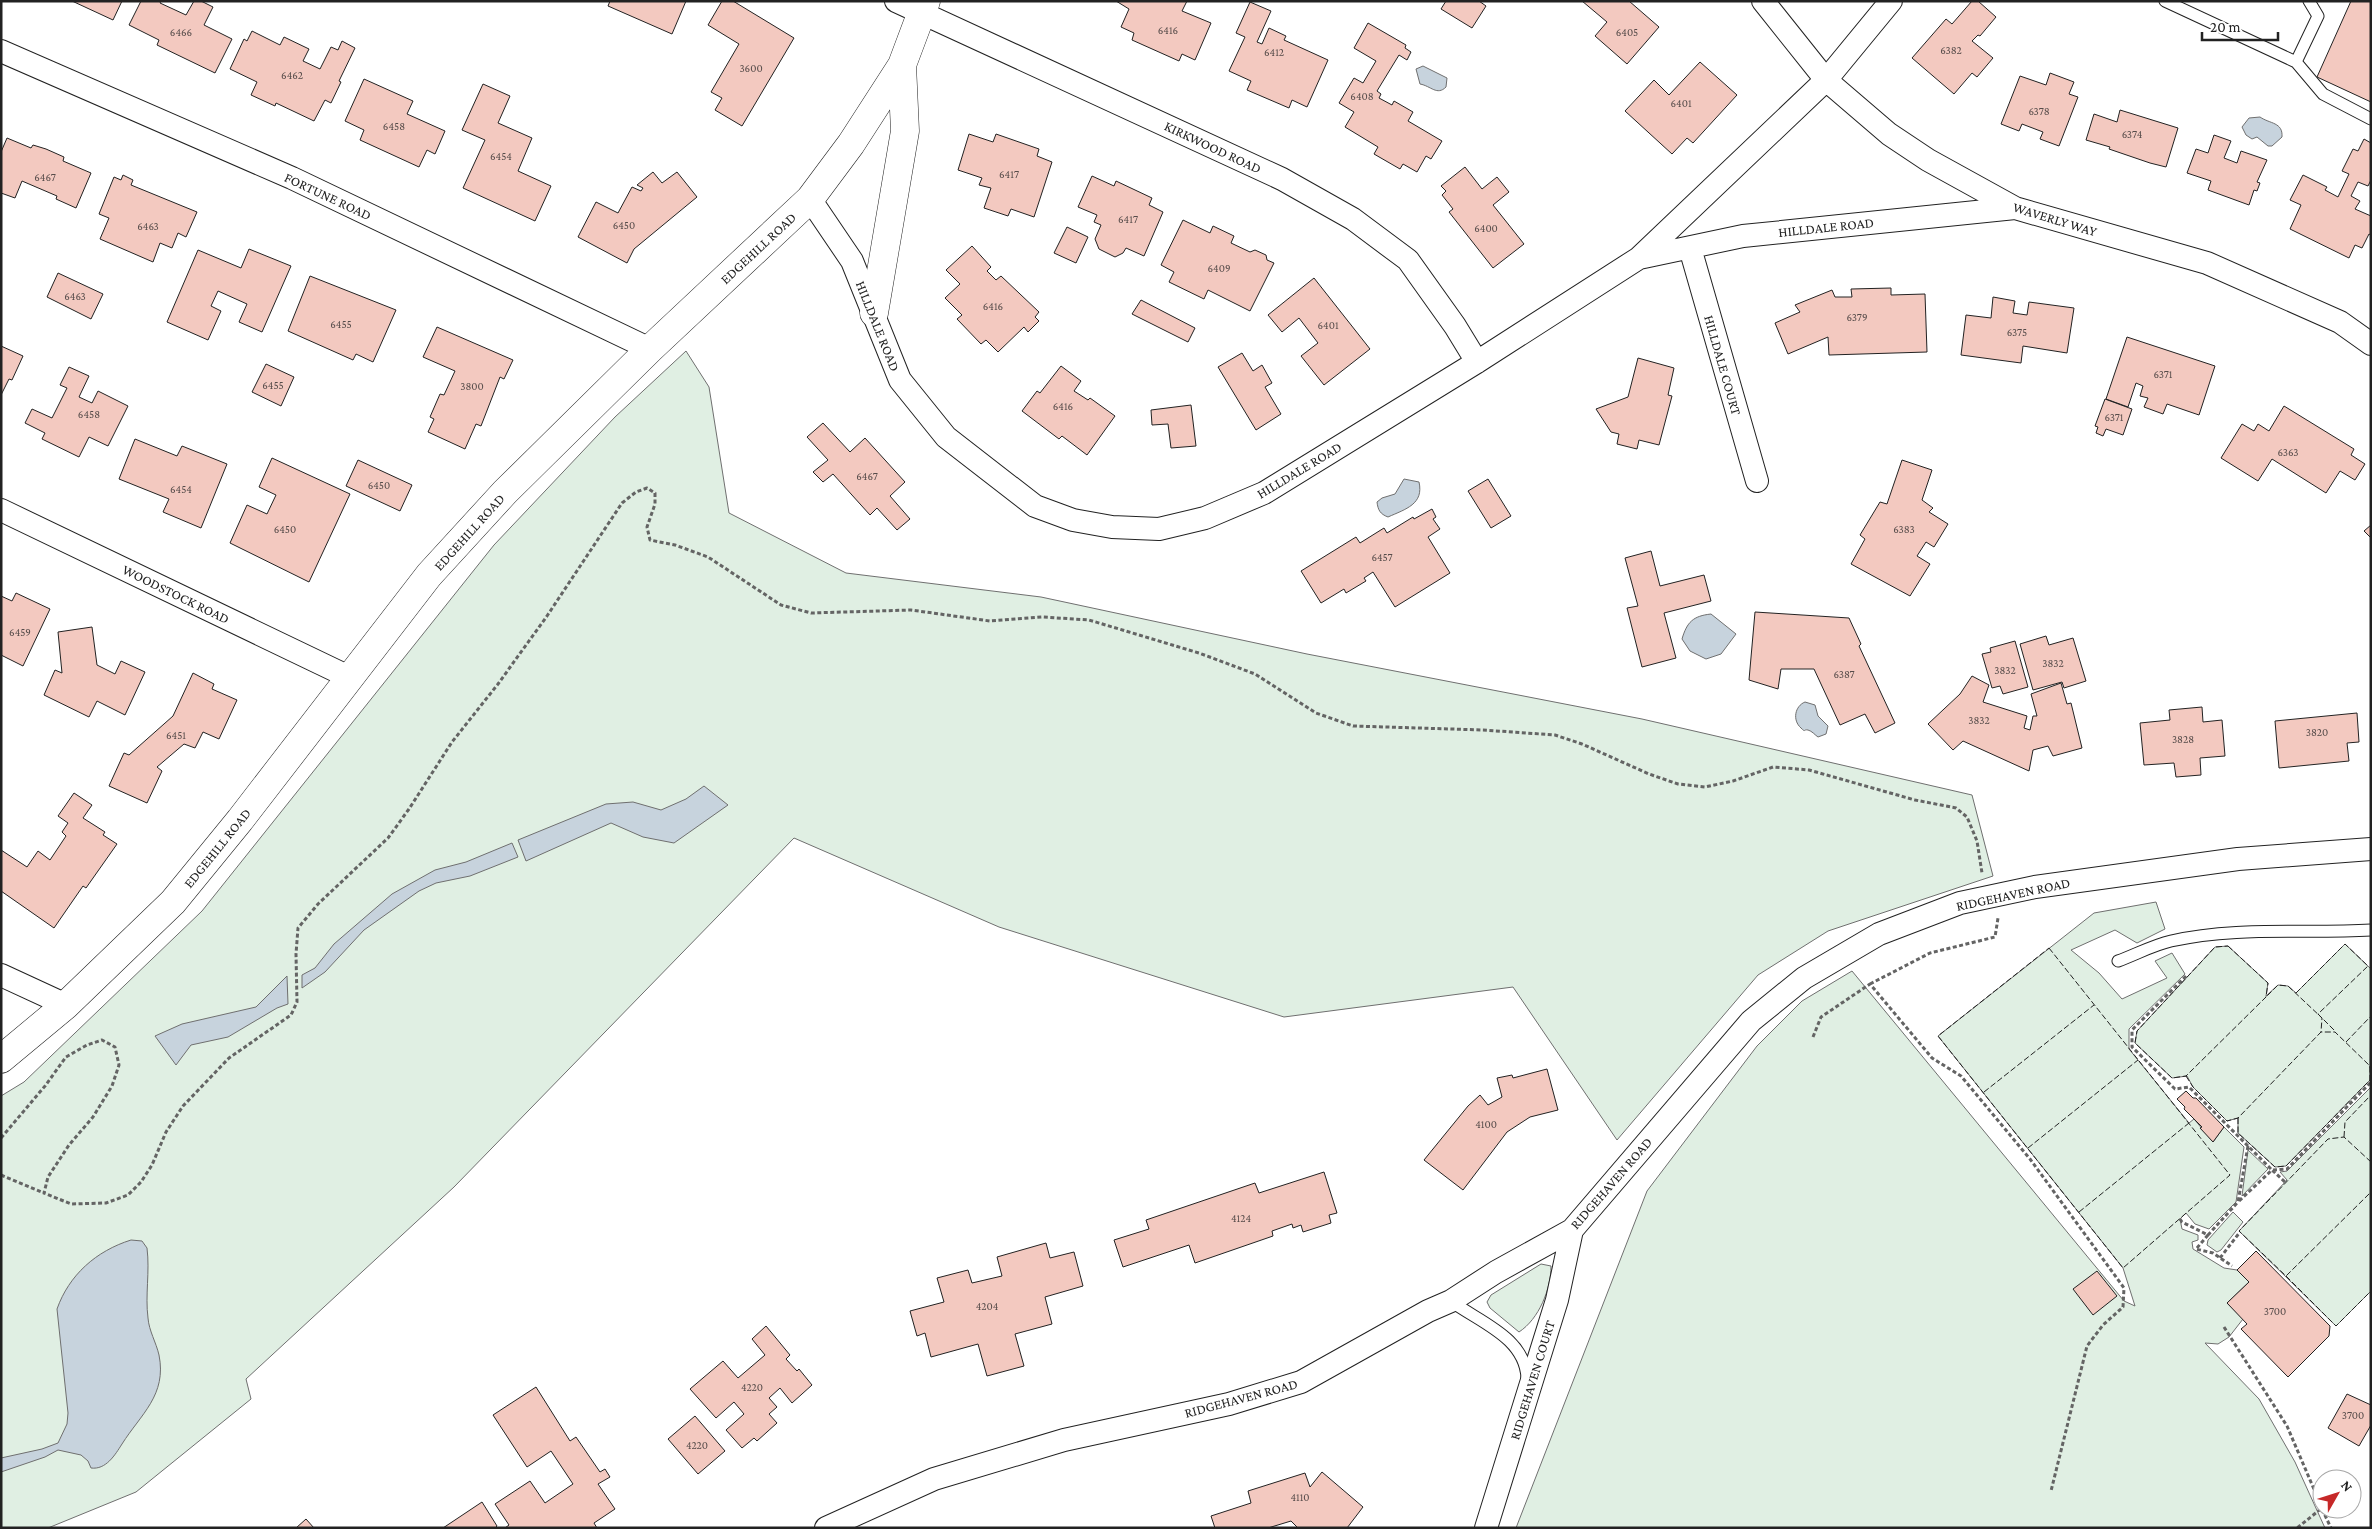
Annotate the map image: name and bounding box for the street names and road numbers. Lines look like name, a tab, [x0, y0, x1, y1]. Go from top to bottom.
street label: KIRKWOOD ROAD	[1162, 118, 1264, 176]
street label: FORTUNE ROAD	[282, 169, 374, 223]
street label: WAVERLY WAY	[2011, 199, 2099, 240]
street label: EDGEHILL ROAD	[717, 209, 799, 287]
street label: HILLDALE ROAD	[1777, 214, 1875, 240]
street label: HILLDALE ROAD	[853, 278, 903, 374]
street label: HILLDALE COURT	[1701, 313, 1745, 417]
street label: HILLDALE ROAD	[1254, 438, 1344, 502]
street label: EDGEHILL ROAD	[430, 490, 508, 574]
street label: WOODSTOCK ROAD	[120, 561, 232, 627]
street label: EDGEHILL ROAD	[180, 805, 254, 891]
street label: RIDGEHAVEN ROAD	[1954, 874, 2072, 914]
street label: RIDGEHAVEN ROAD	[1567, 1134, 1655, 1232]
street label: RIDGEHAVEN COURT	[1506, 1318, 1558, 1442]
street label: RIDGEHAVEN ROAD	[1183, 1375, 1299, 1421]

